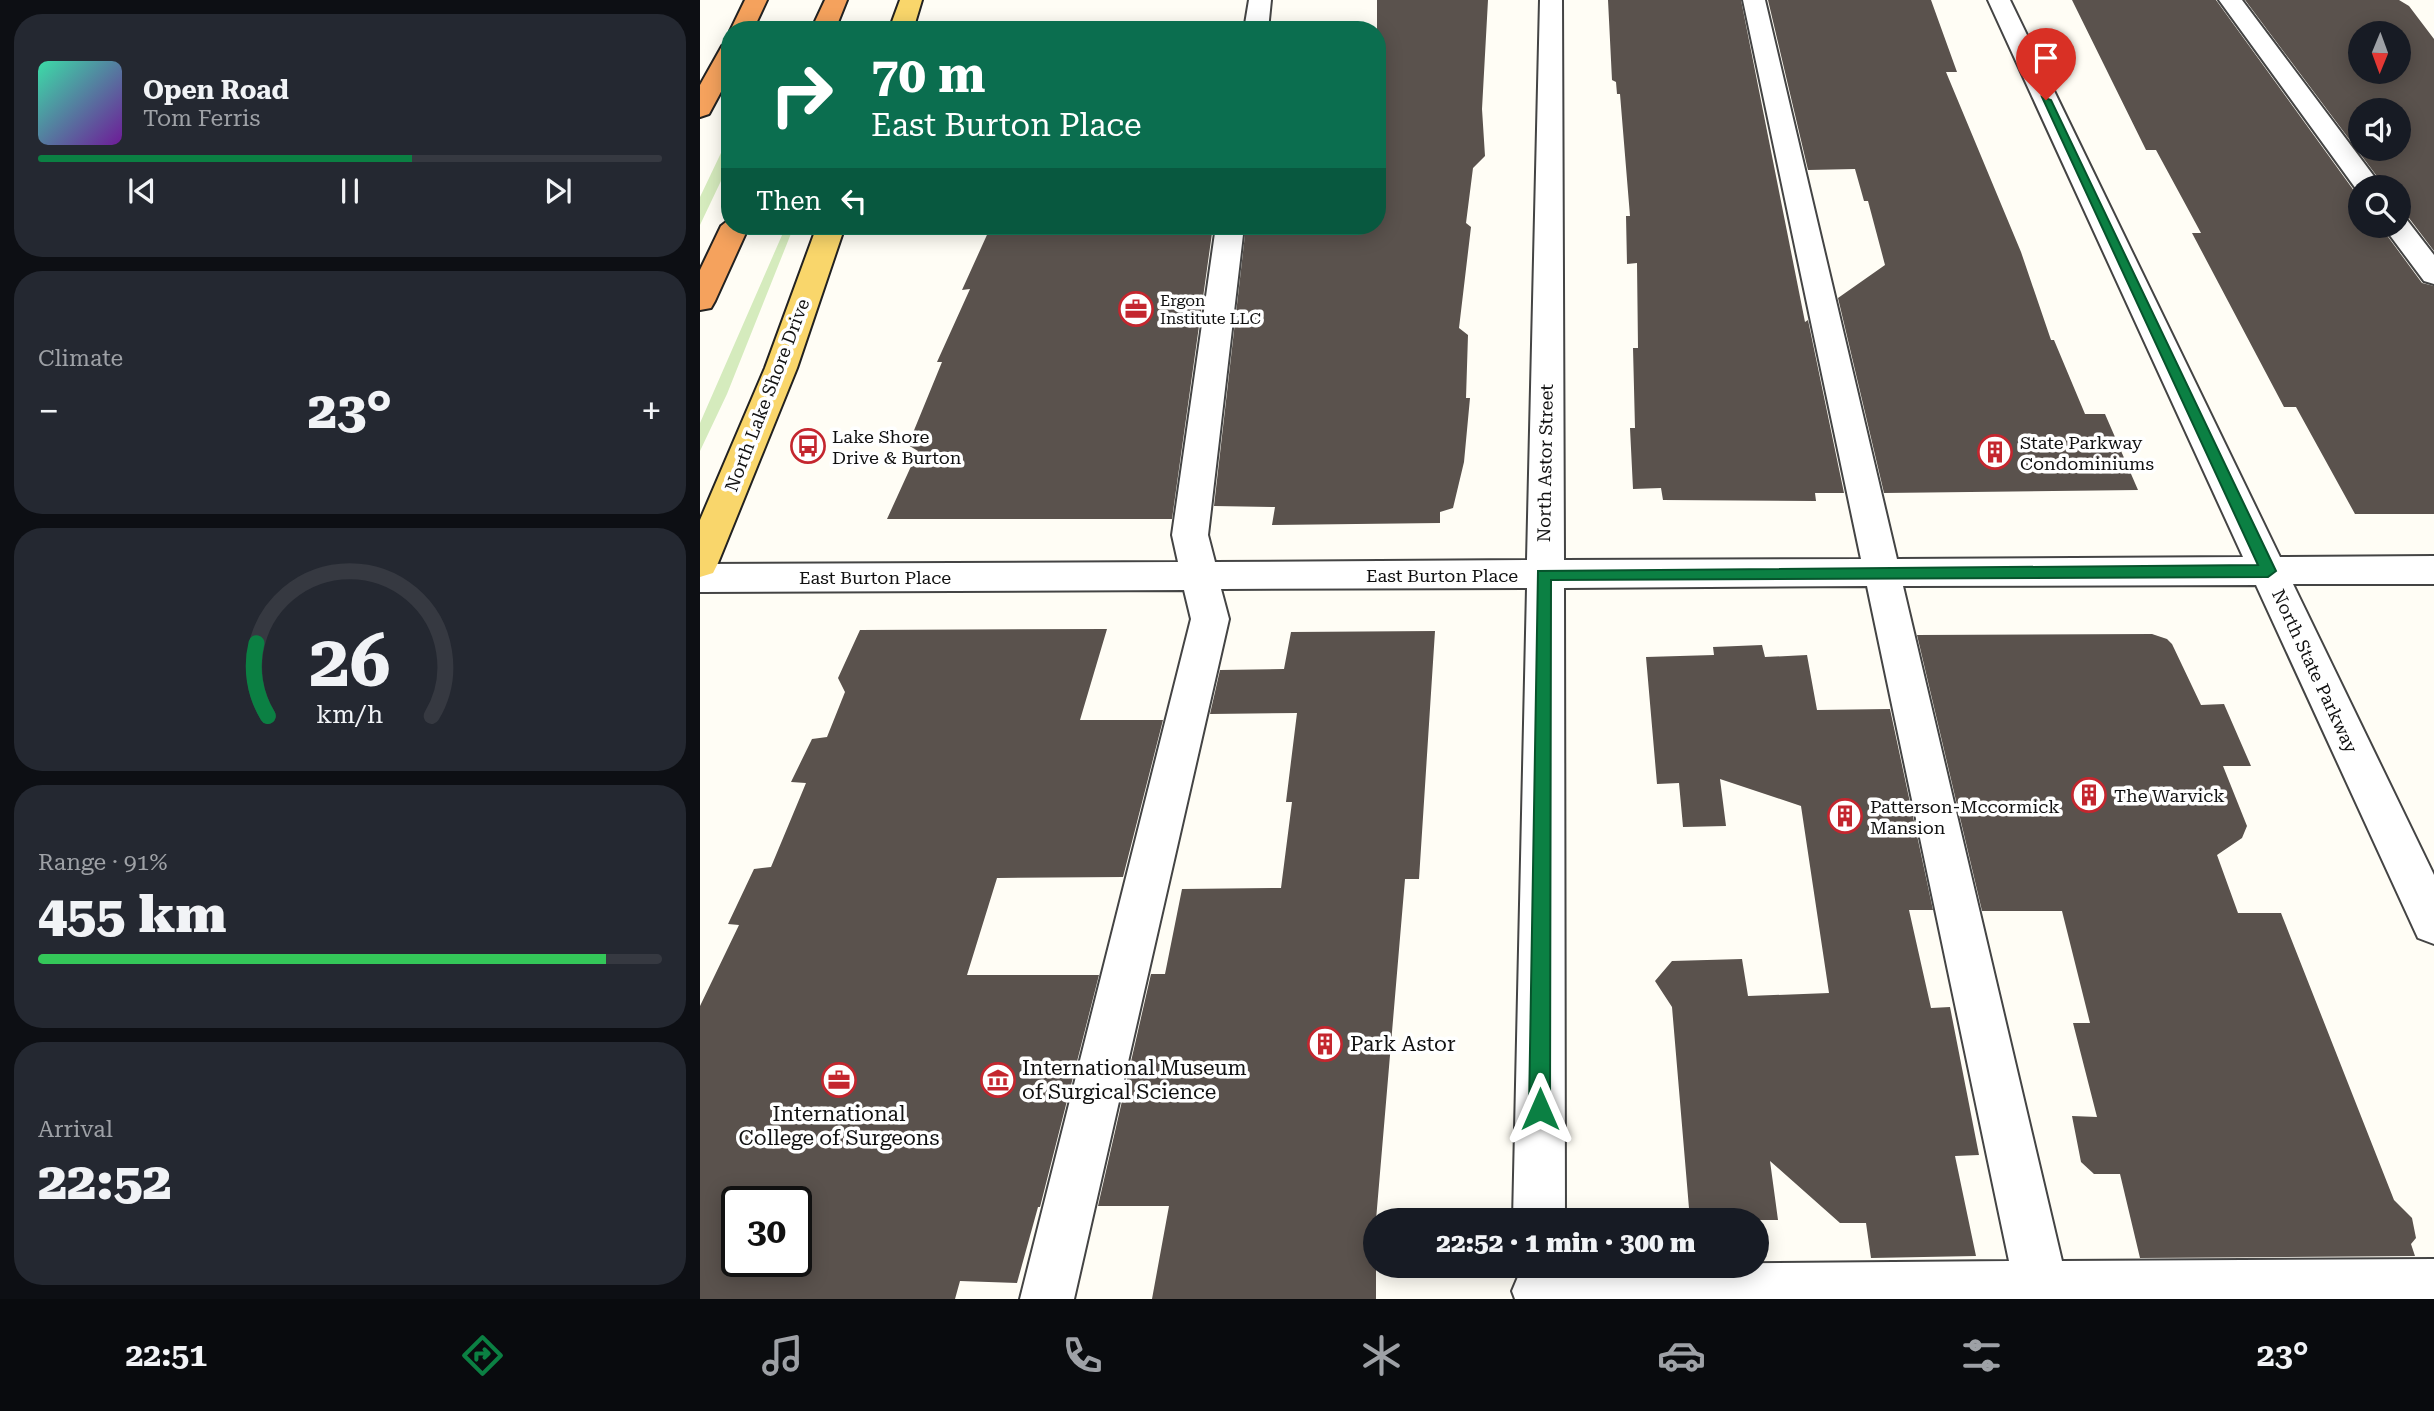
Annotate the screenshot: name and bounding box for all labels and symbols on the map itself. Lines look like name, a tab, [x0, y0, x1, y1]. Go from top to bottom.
north arrow	[2348, 21, 2412, 84]
pin	[2016, 28, 2076, 100]
office icon: Ergon Institute LLC	[1117, 290, 1155, 328]
place label: Ergon Institute LLC	[1160, 291, 1261, 328]
street label: North Lake Shore Drive	[721, 296, 814, 494]
street label: North Astor Street	[1533, 383, 1557, 542]
place label: Lake Shore Drive & Burton	[832, 426, 962, 468]
bus stop icon: Lake Shore Drive & Burton	[789, 427, 827, 465]
place label: State Parkway Condominiums	[2020, 432, 2154, 474]
building icon: State Parkway Condominiums	[1976, 433, 2014, 471]
street label: East Burton Place	[1366, 565, 1518, 586]
street label: East Burton Place	[799, 567, 951, 588]
street label: North State Parkway	[2268, 586, 2362, 756]
building icon: The Warvick	[2070, 776, 2108, 814]
place label: The Warvick	[2114, 785, 2225, 806]
place label: Patterson-Mccormick Mansion	[1870, 796, 2060, 838]
building icon: Patterson-Mccormick Mansion	[1826, 797, 1864, 835]
building icon: Park Astor	[1306, 1025, 1344, 1063]
place label: Park Astor	[1350, 1032, 1456, 1056]
place label: International Museum of Surgical Science	[1022, 1056, 1247, 1104]
office icon: International College of Surgeons	[820, 1061, 858, 1099]
museum icon: International Museum of Surgical Science	[979, 1061, 1017, 1099]
position arrow	[1503, 1072, 1577, 1146]
place label: International College of Surgeons	[739, 1102, 939, 1150]
speed limit sign: 30	[721, 1186, 812, 1277]

